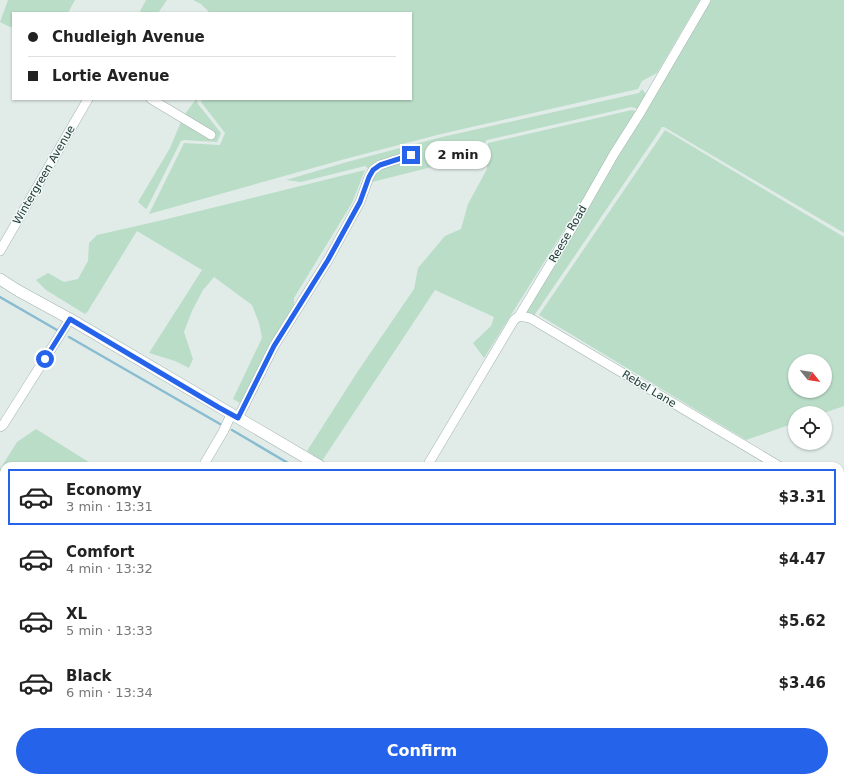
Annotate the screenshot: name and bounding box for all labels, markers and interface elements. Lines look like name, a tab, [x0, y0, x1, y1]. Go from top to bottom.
text: Chudleigh Avenue	[52, 28, 205, 46]
text: Lortie Avenue	[52, 67, 170, 85]
street label: Wintergreen Avenue	[10, 123, 78, 227]
callout: 2 min	[425, 141, 491, 169]
route end	[402, 146, 420, 164]
text: 2 min	[438, 147, 478, 162]
street label: Reese Road	[546, 203, 590, 265]
route start	[36, 350, 54, 368]
north arrow	[788, 354, 832, 398]
map controls	[788, 354, 832, 450]
street label: Rebel Lane	[620, 368, 679, 410]
button: locate	[788, 406, 832, 450]
icon: car	[18, 479, 54, 515]
text: Economy	[66, 481, 142, 499]
text: $3.31	[779, 488, 826, 506]
text: 3 min · 13:31	[66, 499, 153, 514]
icon: car	[18, 541, 54, 577]
text: Comfort	[66, 543, 134, 561]
text: $4.47	[779, 550, 826, 568]
text: 4 min · 13:32	[66, 561, 153, 576]
icon: car	[18, 603, 54, 639]
text: XL	[66, 605, 87, 623]
text: $5.62	[779, 612, 826, 630]
text: 5 min · 13:33	[66, 623, 153, 638]
icon: car	[18, 665, 54, 701]
text: Black	[66, 667, 112, 685]
text: $3.46	[779, 674, 826, 692]
text: 6 min · 13:34	[66, 685, 153, 700]
button: Confirm	[16, 728, 828, 774]

